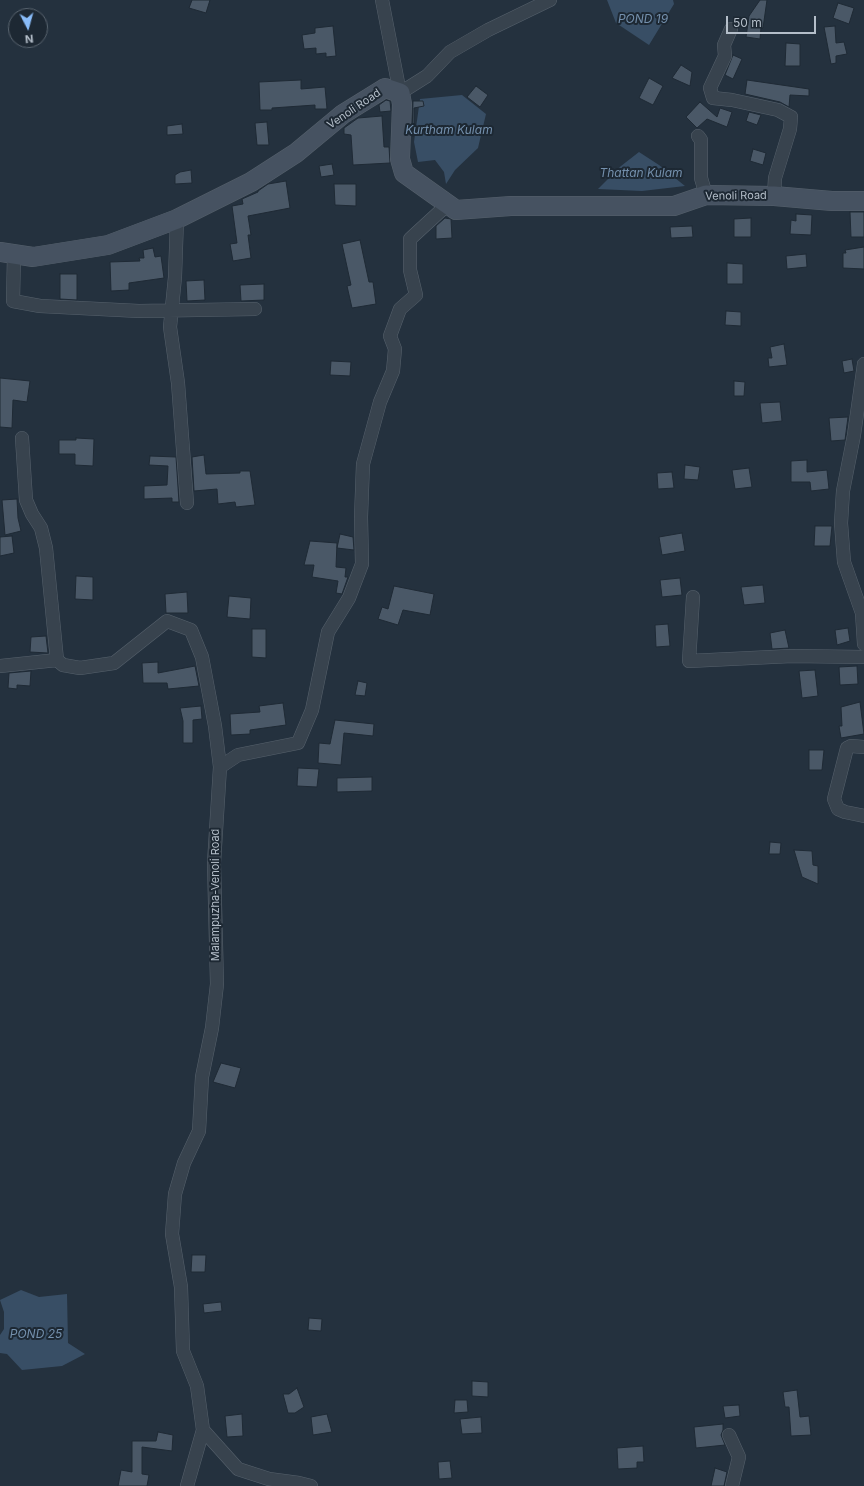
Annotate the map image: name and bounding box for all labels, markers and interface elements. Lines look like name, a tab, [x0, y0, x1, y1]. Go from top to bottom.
north arrow	[8, 8, 48, 48]
scale bar	[728, 8, 818, 34]
water label: POND 19	[618, 12, 668, 26]
text: 50 m	[733, 15, 762, 30]
text: N	[24, 32, 34, 46]
street label: Venoli Road	[325, 86, 383, 132]
water label: Kurtham Kulam	[405, 123, 493, 137]
water label: Thattan Kulam	[599, 166, 683, 180]
street label: Venoli Road	[705, 189, 767, 203]
street label: Malampuzha-Venoli Road	[209, 829, 223, 961]
water label: POND 25	[10, 1327, 62, 1341]

